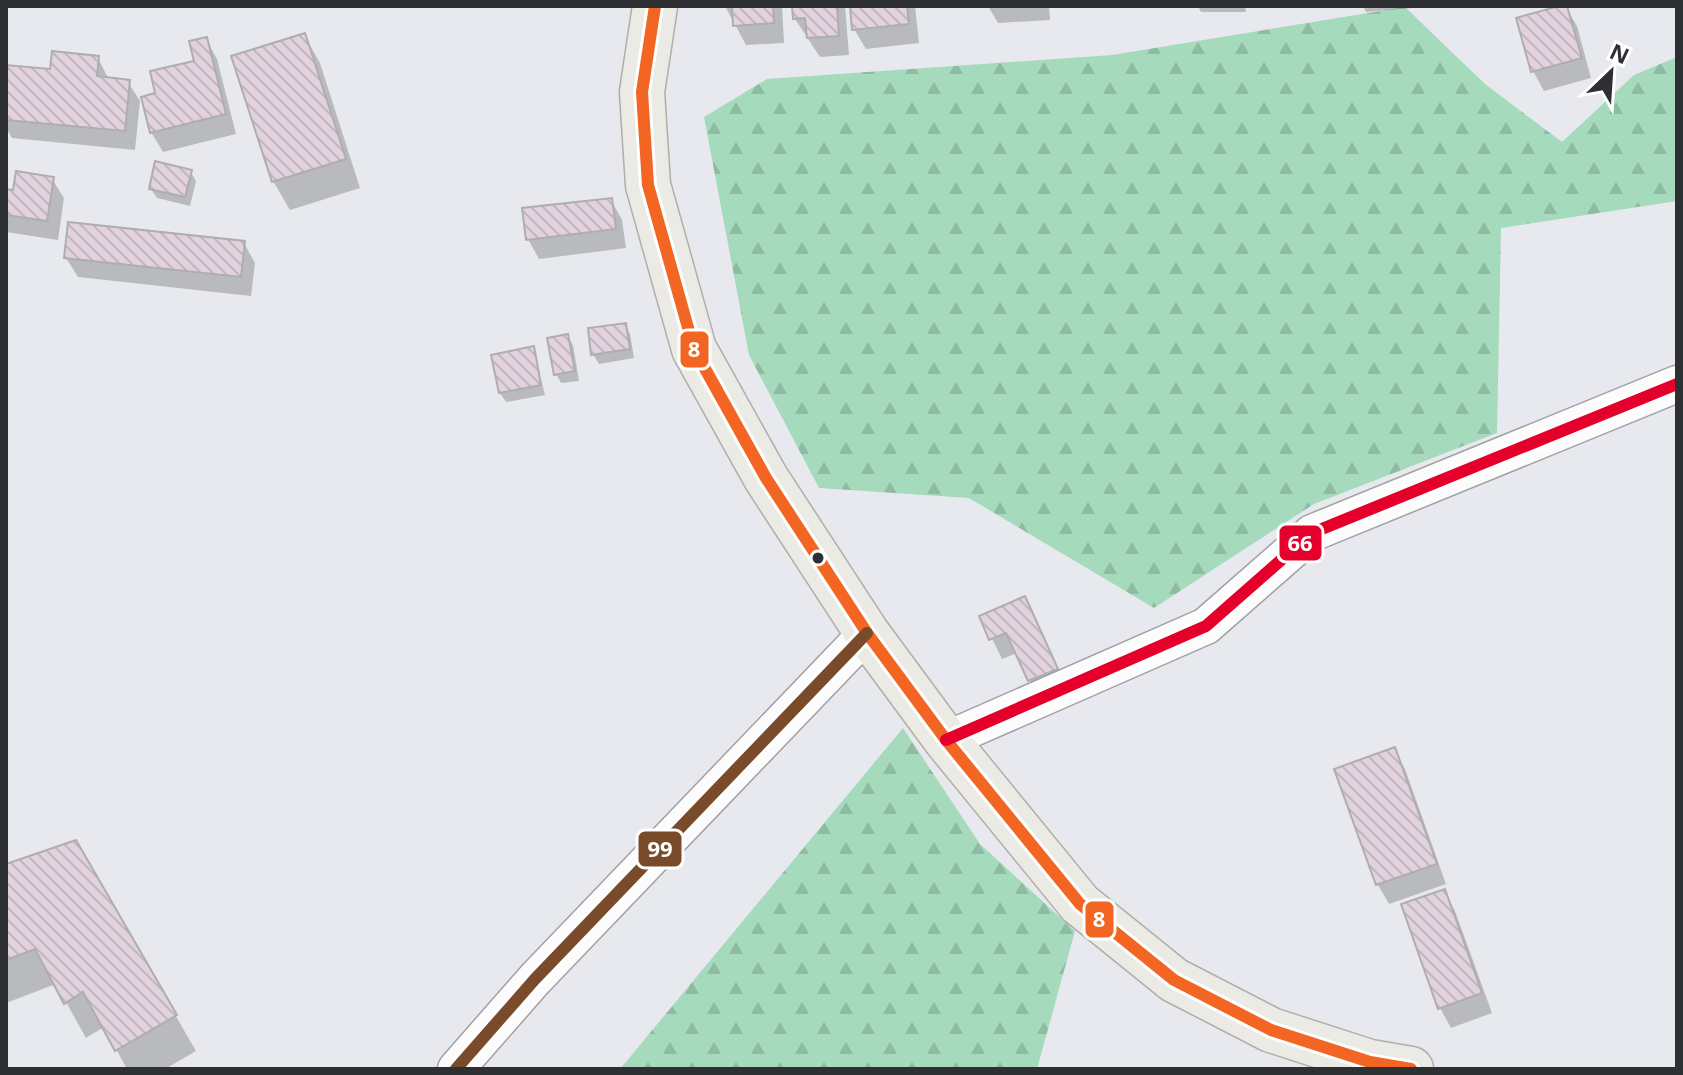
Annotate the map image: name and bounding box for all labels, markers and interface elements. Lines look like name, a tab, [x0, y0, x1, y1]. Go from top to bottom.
north arrow	[1571, 32, 1651, 112]
text: N	[1605, 36, 1634, 70]
line badge: 8	[679, 330, 710, 369]
text: 8	[688, 333, 700, 363]
line badge: 66	[1278, 524, 1323, 562]
text: 66	[1287, 527, 1313, 557]
unlabelled marker	[810, 550, 826, 566]
line badge: 99	[637, 830, 683, 868]
text: 99	[647, 833, 673, 863]
line badge: 8	[1084, 900, 1115, 939]
text: 8	[1093, 903, 1105, 933]

